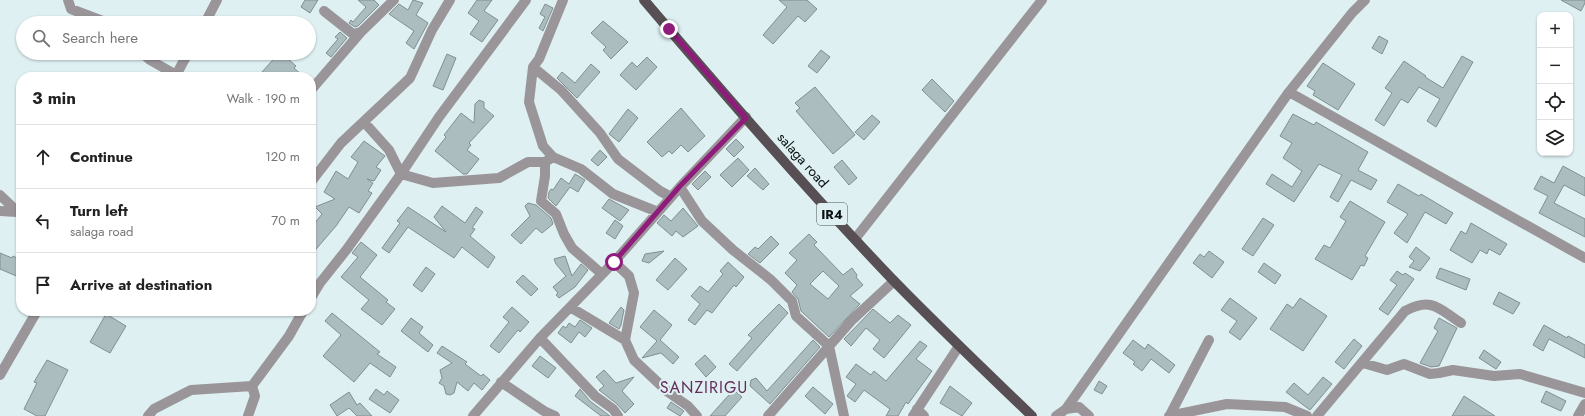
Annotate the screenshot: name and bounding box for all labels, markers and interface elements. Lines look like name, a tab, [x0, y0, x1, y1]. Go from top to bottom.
map controls	[1537, 12, 1573, 156]
button: +	[1537, 12, 1573, 48]
search box	[16, 16, 316, 60]
route end	[660, 20, 678, 38]
icon: search	[30, 27, 52, 49]
text: Search here	[62, 27, 138, 49]
button: −	[1537, 48, 1573, 84]
button: locate	[1537, 84, 1573, 120]
text: 3 min	[32, 86, 76, 110]
text: Walk · 190 m	[227, 89, 300, 108]
button: layers	[1537, 120, 1573, 156]
street label: salaga road	[773, 128, 833, 192]
icon: ahead	[32, 146, 54, 168]
text: Continue	[70, 146, 133, 168]
text: 120 m	[265, 147, 300, 166]
text: Turn left	[70, 200, 128, 222]
road number: IR4	[817, 203, 847, 225]
icon: left	[32, 210, 54, 232]
text: 70 m	[271, 211, 300, 230]
text: salaga road	[70, 222, 133, 241]
route start	[605, 253, 623, 271]
icon: arrive	[32, 274, 54, 296]
text: Arrive at destination	[70, 274, 212, 296]
district label: SANZIRIGU	[660, 376, 748, 399]

